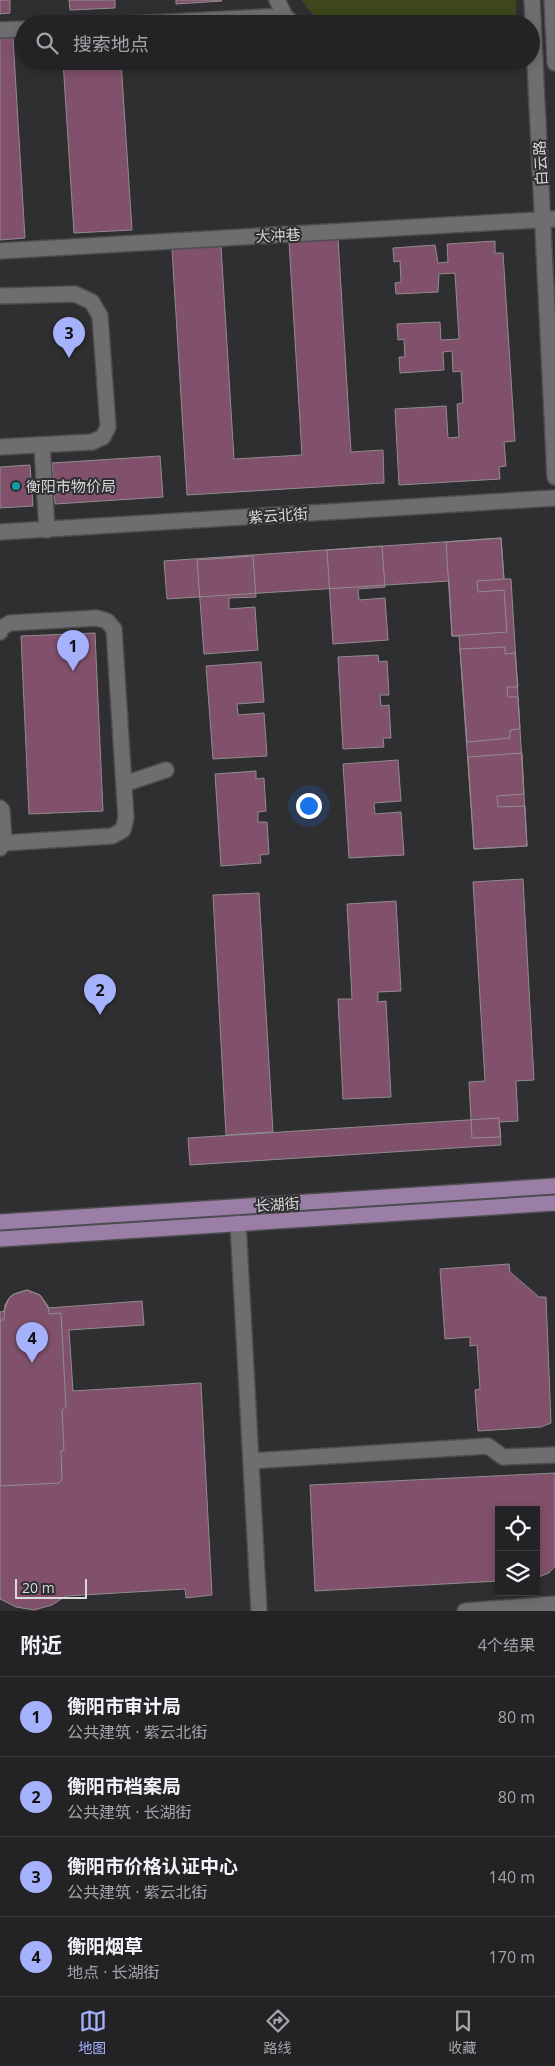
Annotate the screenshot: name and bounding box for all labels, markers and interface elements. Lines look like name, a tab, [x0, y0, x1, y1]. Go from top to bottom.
search box	[15, 15, 540, 70]
icon: search	[33, 29, 61, 57]
text: 搜索地点	[73, 31, 149, 57]
street label: 白云路	[529, 140, 551, 186]
street label: 大冲巷	[255, 224, 301, 246]
pin: 3	[53, 317, 85, 358]
place label: 衡阳市物价局	[26, 476, 116, 496]
marker: 衡阳市物价局	[10, 480, 22, 492]
street label: 紫云北街	[247, 503, 309, 527]
pin: 1	[57, 630, 89, 671]
your location	[296, 793, 322, 819]
pin: 2	[84, 974, 116, 1015]
street label: 长湖街	[254, 1192, 300, 1216]
pin: 4	[16, 1322, 48, 1363]
map controls	[495, 1506, 540, 1596]
button: locate	[495, 1506, 540, 1551]
button: layers	[495, 1551, 540, 1596]
scale bar	[15, 1576, 88, 1599]
text: 20 m	[22, 1578, 55, 1597]
text: 附近	[20, 1631, 62, 1659]
text: 4个结果	[478, 1634, 535, 1656]
text: 衡阳市审计局	[67, 1693, 181, 1719]
text: 1	[31, 1706, 41, 1728]
text: 80 m	[498, 1706, 535, 1728]
text: 公共建筑 · 紫云北街	[67, 1721, 208, 1743]
text: 衡阳市档案局	[67, 1773, 181, 1799]
text: 2	[31, 1786, 41, 1808]
text: 80 m	[498, 1786, 535, 1808]
text: 公共建筑 · 长湖街	[67, 1801, 192, 1823]
text: 衡阳市价格认证中心	[67, 1853, 238, 1879]
text: 3	[31, 1866, 41, 1888]
text: 140 m	[489, 1866, 535, 1888]
text: 公共建筑 · 紫云北街	[67, 1881, 208, 1903]
text: 衡阳烟草	[67, 1933, 143, 1959]
text: 4	[31, 1946, 41, 1968]
text: 170 m	[489, 1946, 535, 1968]
text: 地点 · 长湖街	[67, 1961, 160, 1983]
tab: 地图	[79, 2007, 107, 2057]
tab: 路线	[264, 2007, 292, 2057]
tab: 收藏	[449, 2007, 477, 2057]

